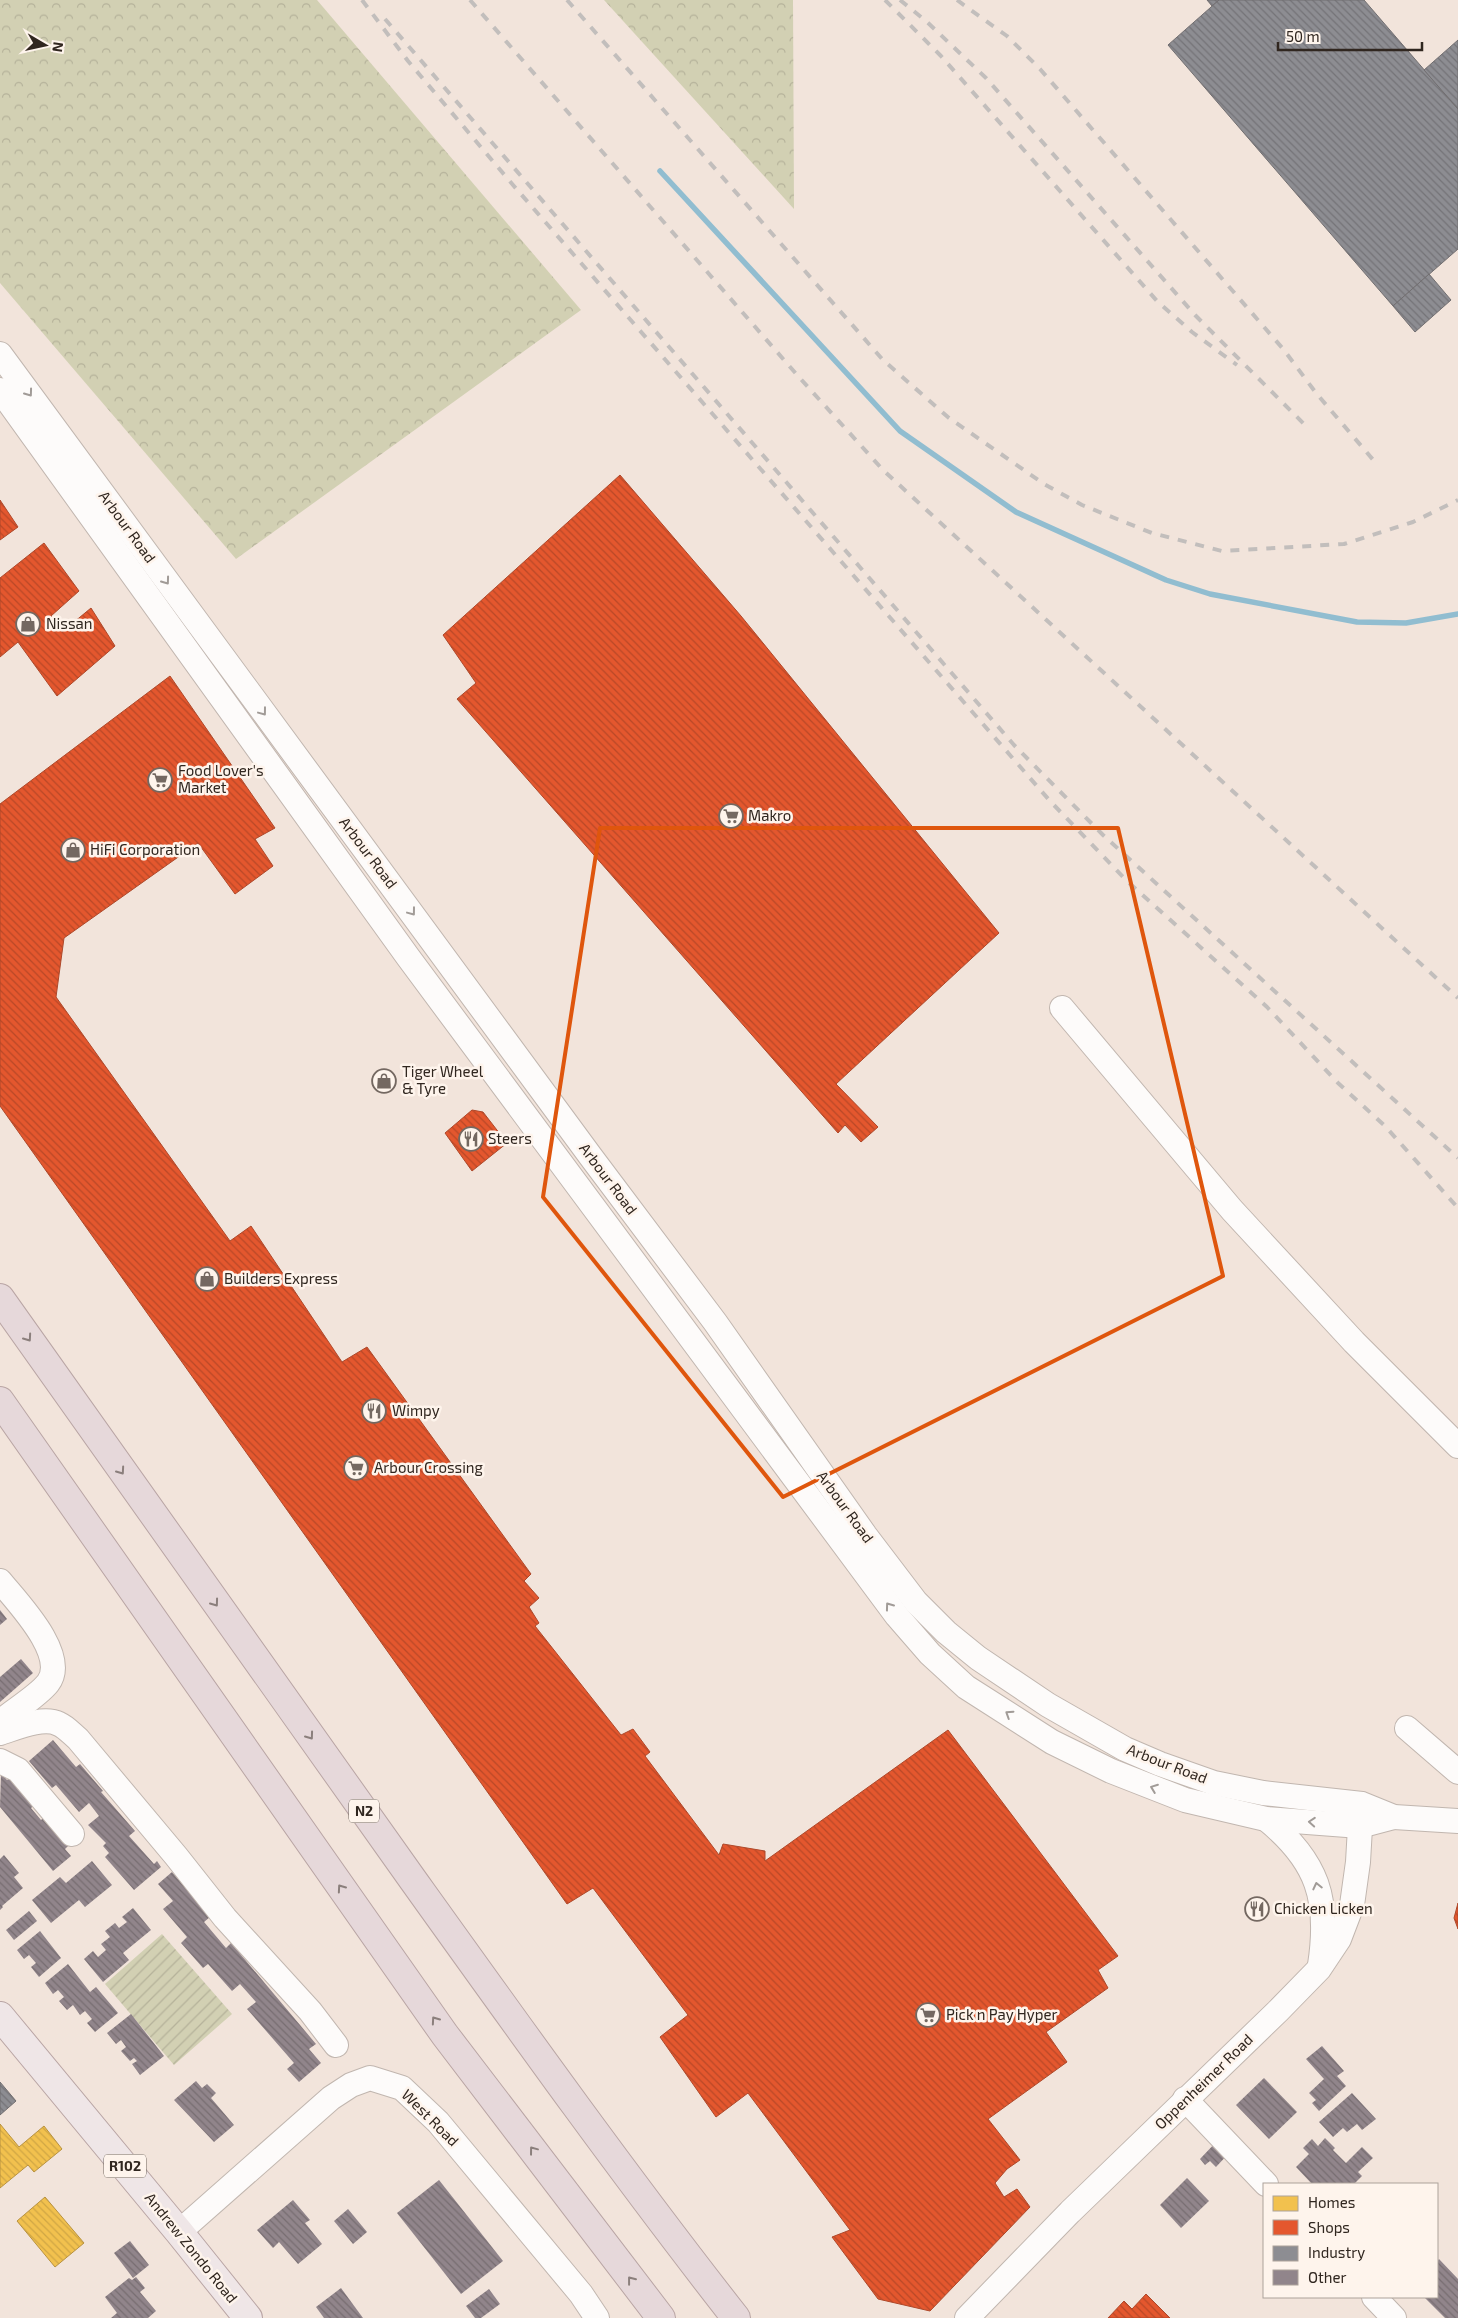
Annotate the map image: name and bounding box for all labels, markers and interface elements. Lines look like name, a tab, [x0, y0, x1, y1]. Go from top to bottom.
north arrow	[20, 20, 70, 70]
scale bar	[1278, 20, 1422, 52]
text: 50 m	[1286, 27, 1320, 45]
text: N	[49, 41, 68, 53]
one-way arrow	[23, 387, 32, 397]
street label: Arbour Road	[96, 487, 160, 566]
one-way arrow	[160, 575, 169, 585]
shop icon: Nissan	[15, 611, 41, 637]
place label: Nissan	[46, 614, 93, 632]
one-way arrow	[257, 706, 266, 716]
place label: Food Lover's Market	[178, 761, 264, 796]
supermarket icon: Food Lover's Market	[147, 767, 173, 793]
supermarket icon: Makro	[718, 803, 744, 829]
place label: Makro	[748, 806, 791, 824]
street label: Arbour Road	[336, 813, 401, 892]
shop icon: HiFi Corporation	[60, 837, 86, 863]
place label: HiFi Corporation	[90, 840, 200, 858]
one-way arrow	[406, 906, 415, 916]
place label: Tiger Wheel & Tyre	[402, 1062, 484, 1097]
shop icon: Tiger Wheel & Tyre	[371, 1068, 397, 1094]
restaurant icon: Steers	[458, 1126, 484, 1152]
place label: Steers	[488, 1129, 532, 1147]
street label: Arbour Road	[576, 1139, 641, 1218]
shop icon: Builders Express	[194, 1266, 220, 1292]
place label: Builders Express	[224, 1269, 338, 1287]
one-way arrow	[22, 1332, 31, 1341]
restaurant icon: Wimpy	[361, 1398, 387, 1424]
place label: Wimpy	[392, 1401, 440, 1419]
supermarket icon: Arbour Crossing	[343, 1455, 369, 1481]
place label: Arbour Crossing	[374, 1458, 484, 1476]
one-way arrow	[115, 1465, 124, 1474]
street label: Arbour Road	[814, 1467, 878, 1546]
one-way arrow	[209, 1598, 218, 1607]
one-way arrow	[886, 1603, 895, 1612]
one-way arrow	[1006, 1711, 1015, 1720]
one-way arrow	[304, 1730, 313, 1739]
street label: Arbour Road	[1125, 1740, 1210, 1787]
one-way arrow	[1150, 1783, 1159, 1794]
road number: N2	[349, 1800, 379, 1822]
one-way arrow	[1307, 1817, 1315, 1828]
one-way arrow	[1313, 1883, 1323, 1891]
one-way arrow	[338, 1884, 348, 1893]
restaurant icon: Chicken Licken	[1244, 1896, 1270, 1922]
place label: Chicken Licken	[1274, 1899, 1373, 1917]
supermarket icon: Pick n Pay Hyper	[915, 2002, 941, 2028]
place label: Pick n Pay Hyper	[946, 2005, 1058, 2023]
one-way arrow	[432, 2017, 441, 2026]
street label: Oppenheimer Road	[1150, 2030, 1256, 2133]
street label: West Road	[398, 2085, 463, 2150]
one-way arrow	[530, 2147, 538, 2156]
road number: R102	[104, 2154, 146, 2178]
legend	[1263, 2183, 1438, 2298]
street label: Andrew Zondo Road	[142, 2189, 242, 2306]
text: Homes	[1308, 2193, 1355, 2211]
text: Shops	[1308, 2218, 1350, 2236]
text: Industry	[1308, 2243, 1365, 2261]
text: Other	[1308, 2268, 1347, 2286]
one-way arrow	[628, 2276, 637, 2285]

